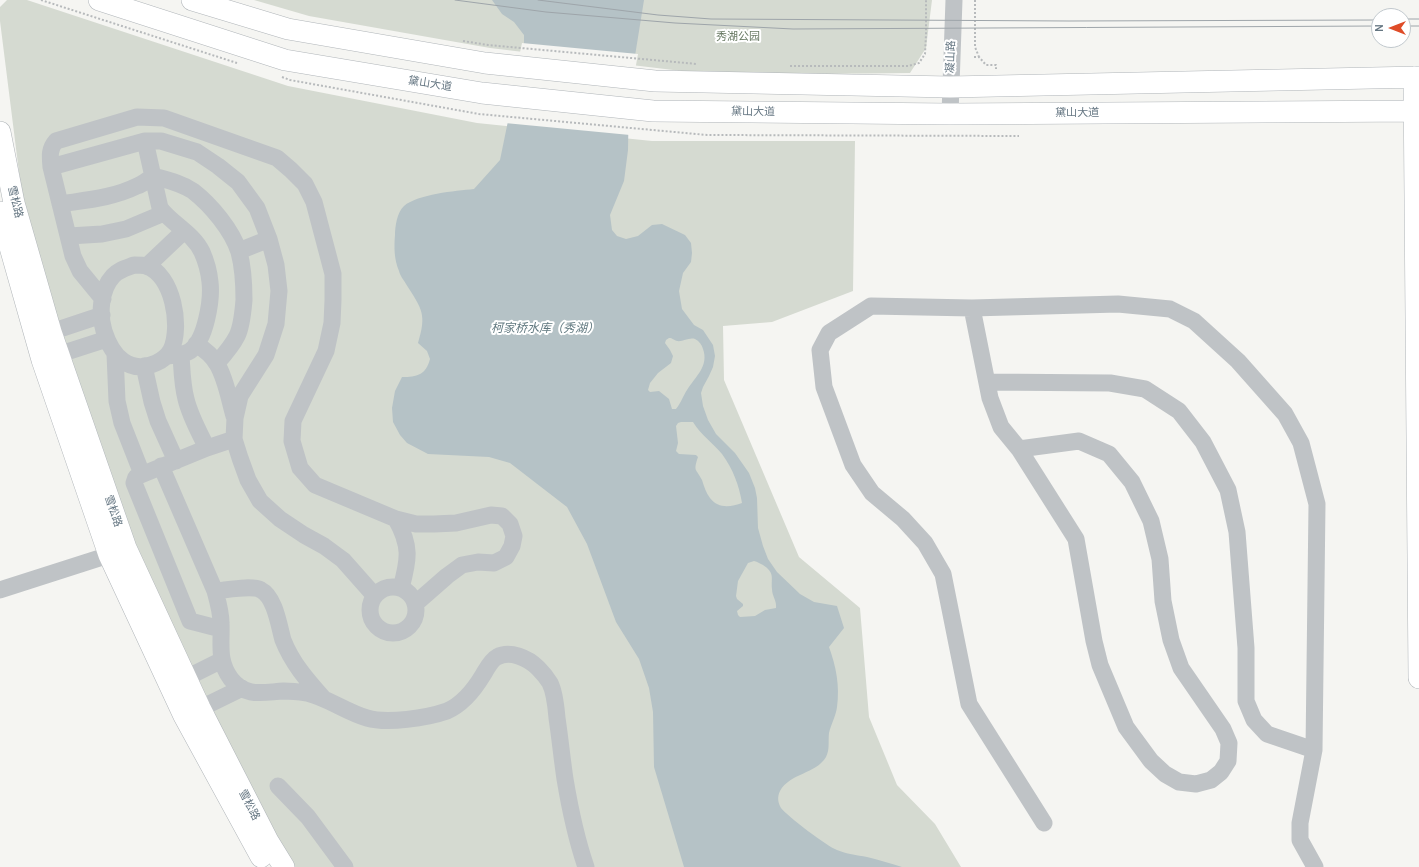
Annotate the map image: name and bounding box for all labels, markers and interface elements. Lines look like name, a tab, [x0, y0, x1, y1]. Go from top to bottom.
north arrow	[1371, 8, 1411, 48]
text: N	[1373, 24, 1386, 32]
park label: 秀湖公园	[716, 30, 760, 44]
street label: 凝山路	[944, 40, 958, 74]
street label: 黛山大道	[407, 74, 453, 94]
street label: 黛山大道	[731, 105, 775, 119]
street label: 黛山大道	[1055, 106, 1099, 120]
street label: 雪松路	[5, 184, 25, 220]
water label: 柯家桥水库（秀湖）	[491, 322, 599, 336]
street label: 雪松路	[101, 493, 125, 529]
street label: 雪松路	[236, 787, 262, 823]

